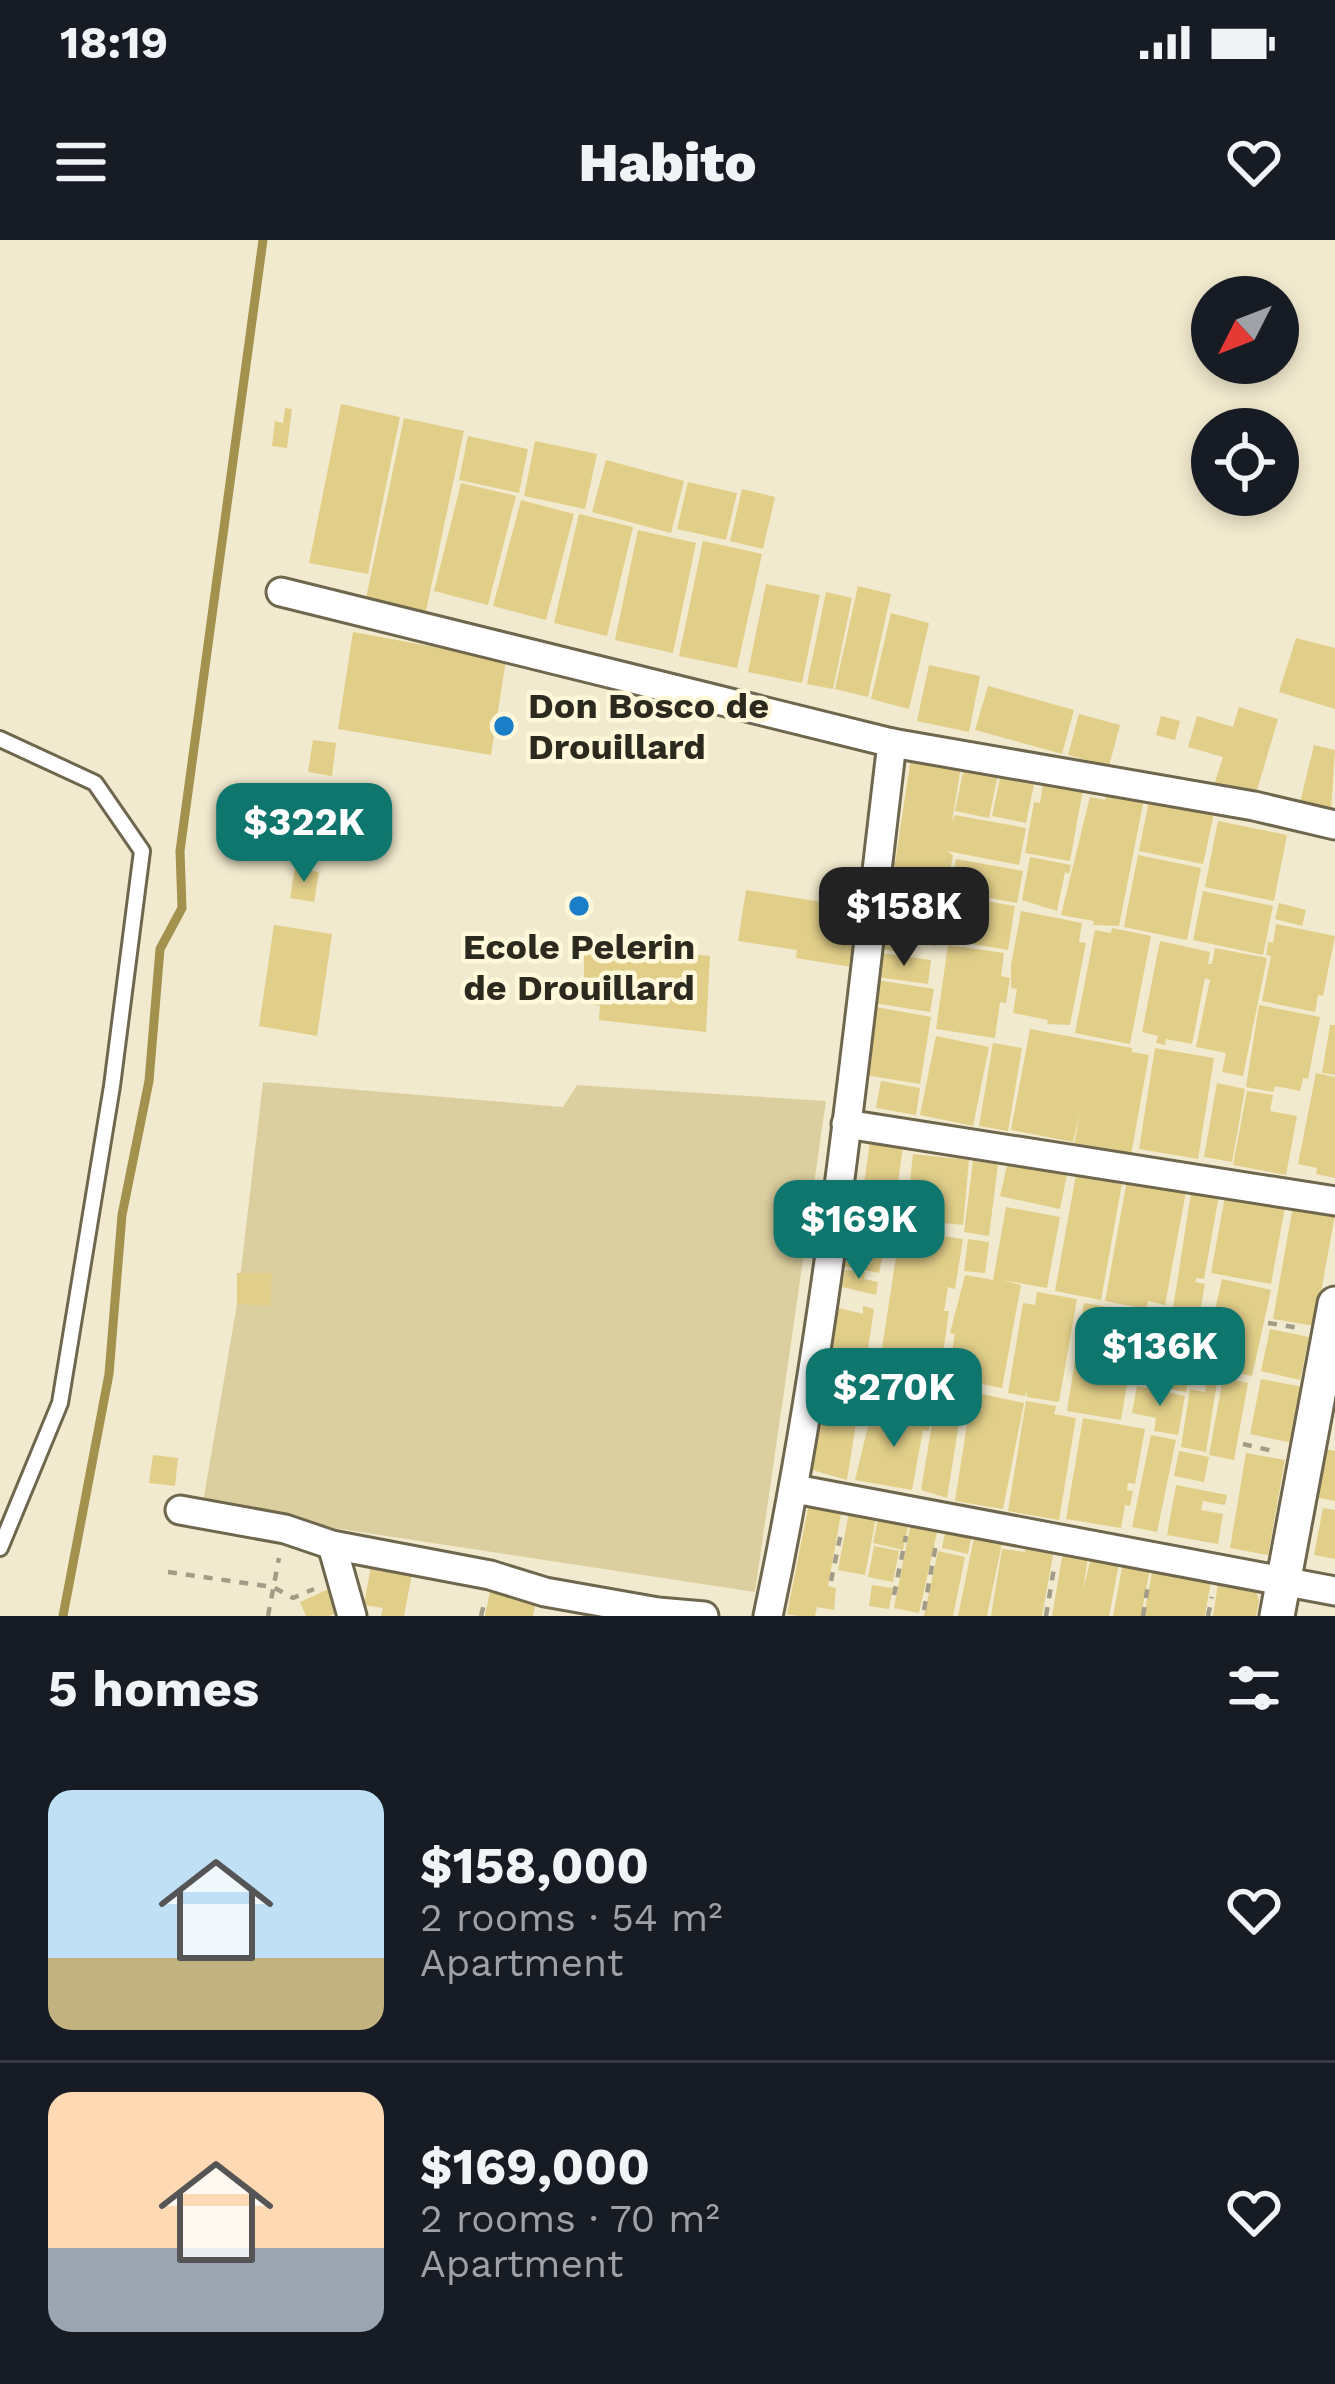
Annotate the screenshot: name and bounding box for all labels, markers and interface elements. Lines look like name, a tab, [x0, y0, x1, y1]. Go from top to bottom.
text: 18:19	[60, 16, 168, 69]
icon: menu	[48, 129, 114, 195]
icon: heart	[1221, 129, 1287, 195]
text: Habito	[579, 131, 756, 194]
north arrow	[1191, 276, 1299, 384]
map controls	[1191, 276, 1299, 516]
button: locate	[1191, 408, 1299, 516]
place label: Don Bosco de Drouillard	[528, 685, 769, 768]
marker: Don Bosco de Drouillard	[491, 713, 517, 739]
pin: $322K	[220, 783, 388, 885]
text: $322K	[243, 799, 365, 844]
pin: $158K	[820, 867, 988, 969]
text: $158K	[846, 883, 962, 928]
marker: Ecole Pelerin de Drouillard	[566, 893, 592, 919]
place label: Ecole Pelerin de Drouillard	[463, 926, 695, 1009]
pin: $169K	[775, 1180, 943, 1282]
text: $169K	[801, 1196, 917, 1241]
pin: $136K	[1076, 1307, 1244, 1409]
text: $136K	[1102, 1323, 1218, 1368]
pin: $270K	[810, 1348, 978, 1450]
text: $270K	[833, 1364, 955, 1409]
icon: filters	[1221, 1655, 1287, 1721]
text: 5 homes	[48, 1659, 259, 1718]
text: $158,000	[420, 1836, 649, 1895]
icon: home	[144, 1838, 288, 1982]
icon: heart	[1221, 1877, 1287, 1943]
text: 2 rooms · 54 m²	[420, 1895, 722, 1940]
text: Apartment	[420, 1940, 623, 1985]
text: $169,000	[420, 2137, 650, 2196]
icon: home	[144, 2140, 288, 2284]
icon: heart	[1221, 2179, 1287, 2245]
text: 2 rooms · 70 m²	[420, 2196, 720, 2241]
text: Apartment	[420, 2241, 623, 2286]

